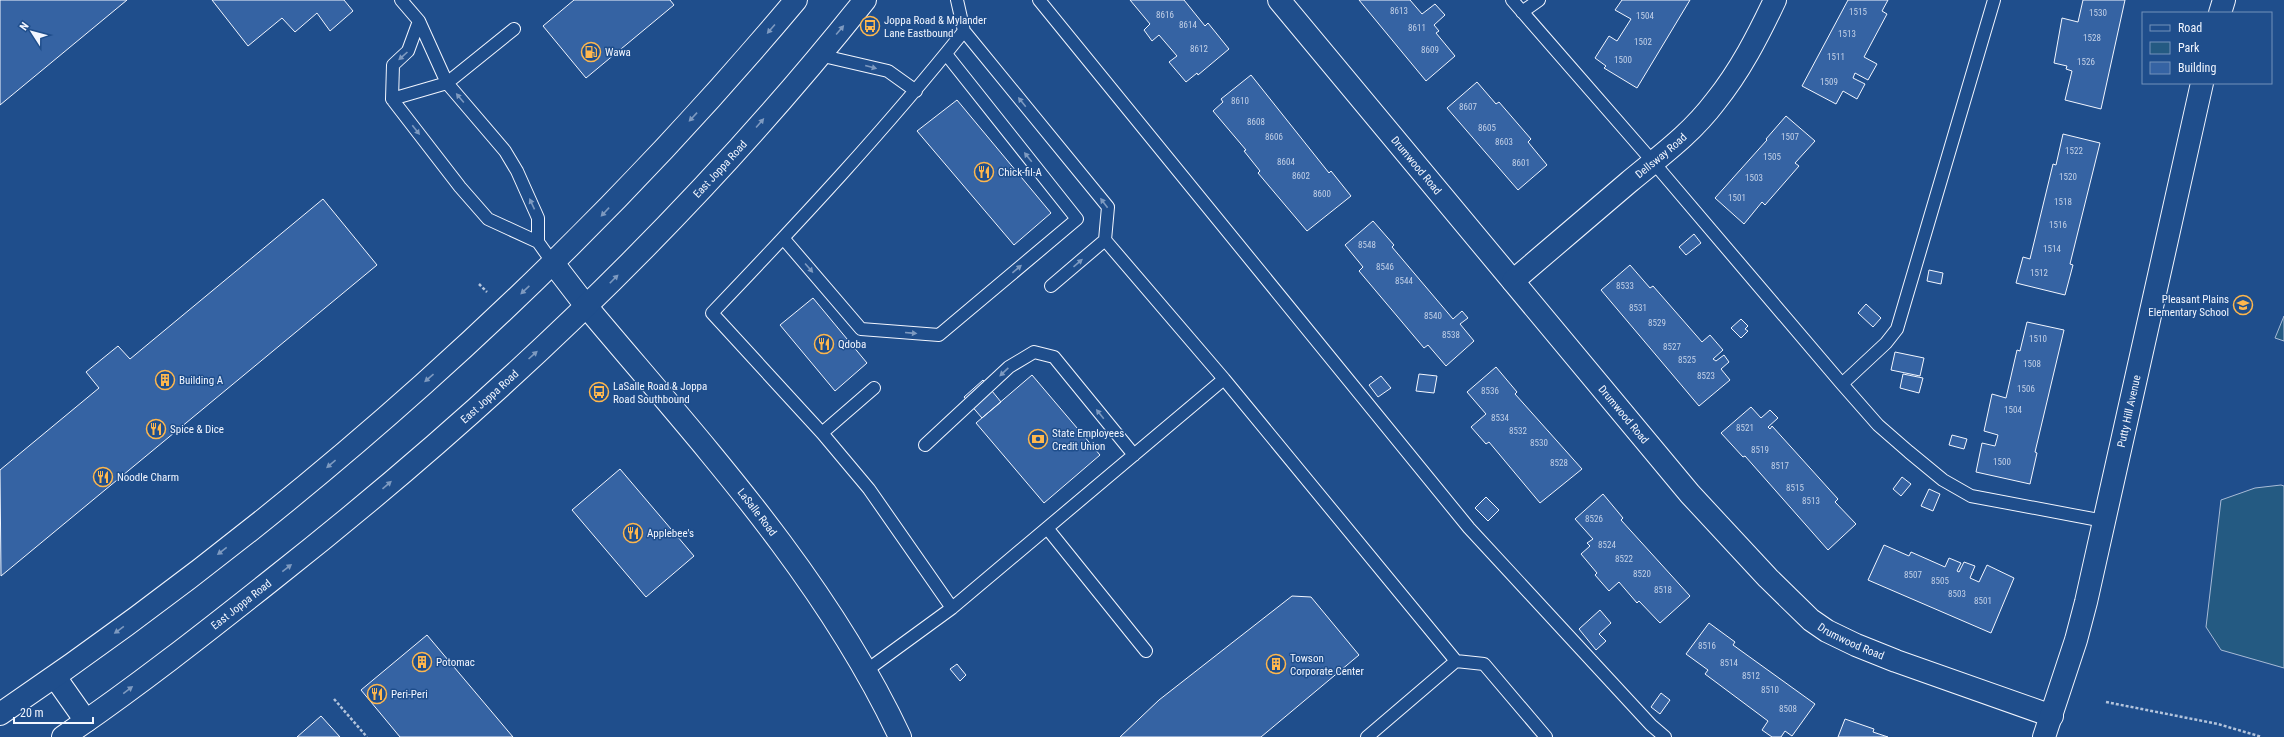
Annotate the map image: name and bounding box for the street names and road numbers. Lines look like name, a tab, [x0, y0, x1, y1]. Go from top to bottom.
street label: Dellsway Road	[1633, 131, 1690, 181]
street label: Drumwood Road	[1388, 134, 1444, 197]
street label: East Joppa Road	[691, 138, 750, 201]
street label: East Joppa Road	[458, 367, 521, 426]
street label: Putty Hill Avenue	[2115, 374, 2144, 449]
street label: Drumwood Road	[1595, 383, 1651, 446]
street label: LaSalle Road	[735, 486, 779, 539]
street label: East Joppa Road	[209, 577, 274, 632]
street label: Drumwood Road	[1815, 621, 1886, 663]

